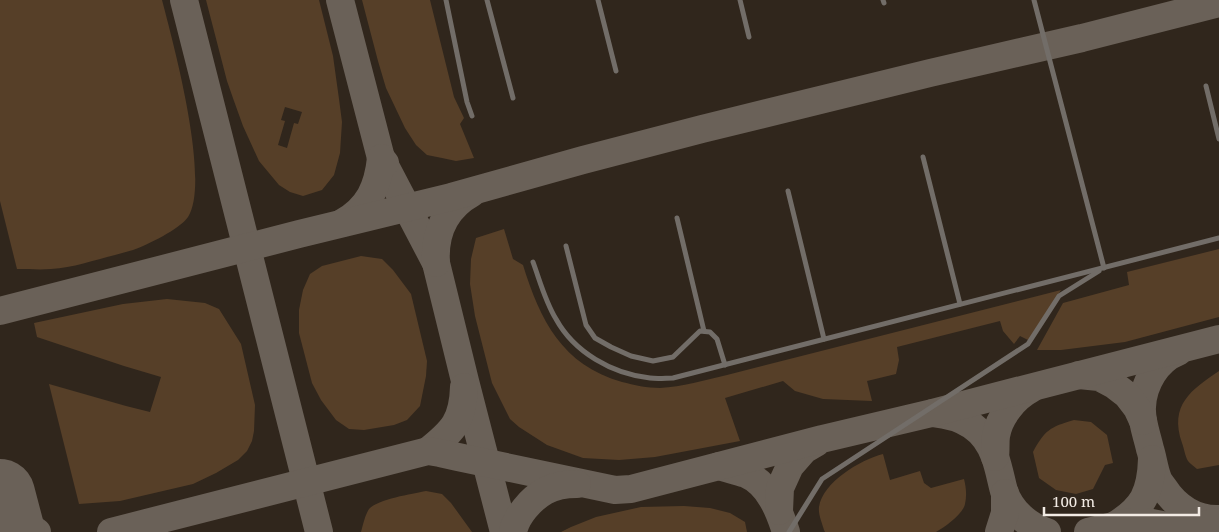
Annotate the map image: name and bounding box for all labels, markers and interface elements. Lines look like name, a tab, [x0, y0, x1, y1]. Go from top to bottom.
scale bar	[1044, 484, 1199, 516]
text: 100 m	[1052, 491, 1095, 511]

